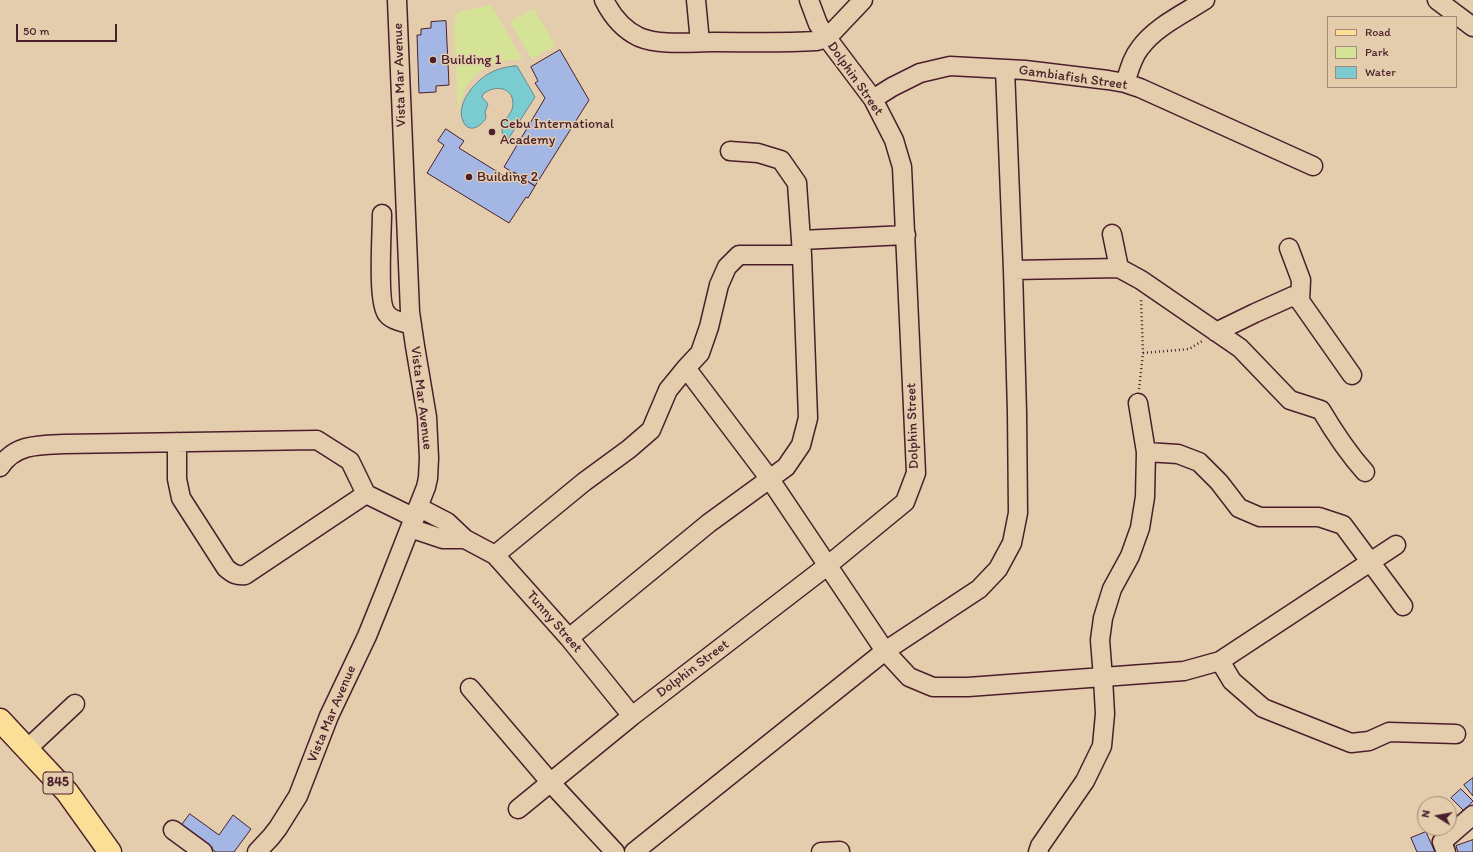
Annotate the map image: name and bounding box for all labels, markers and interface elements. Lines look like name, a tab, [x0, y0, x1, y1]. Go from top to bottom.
scale bar	[18, 16, 119, 42]
legend	[1327, 16, 1457, 88]
street label: Vista Mar Avenue	[390, 23, 410, 127]
text: 50 m	[23, 24, 49, 38]
text: Road	[1365, 25, 1391, 39]
street label: Dolphin Street	[823, 39, 887, 119]
text: Park	[1365, 45, 1389, 59]
place label: Building 1	[441, 52, 501, 68]
marker: Building 1	[428, 55, 438, 65]
street label: Gambiafish Street	[1017, 62, 1129, 94]
text: Water	[1365, 65, 1396, 79]
place label: Cebu International Academy	[500, 116, 614, 148]
marker: Cebu International Academy	[487, 127, 497, 137]
place label: Building 2	[477, 169, 538, 185]
marker: Building 2	[464, 172, 474, 182]
street label: Vista Mar Avenue	[406, 345, 436, 451]
street label: Dolphin Street	[903, 383, 923, 469]
street label: Tunny Street	[522, 588, 586, 656]
street label: Dolphin Street	[653, 636, 733, 702]
street label: Vista Mar Avenue	[304, 663, 360, 765]
road number: 845	[43, 772, 73, 794]
north arrow	[1417, 796, 1457, 836]
text: N	[1419, 809, 1433, 819]

